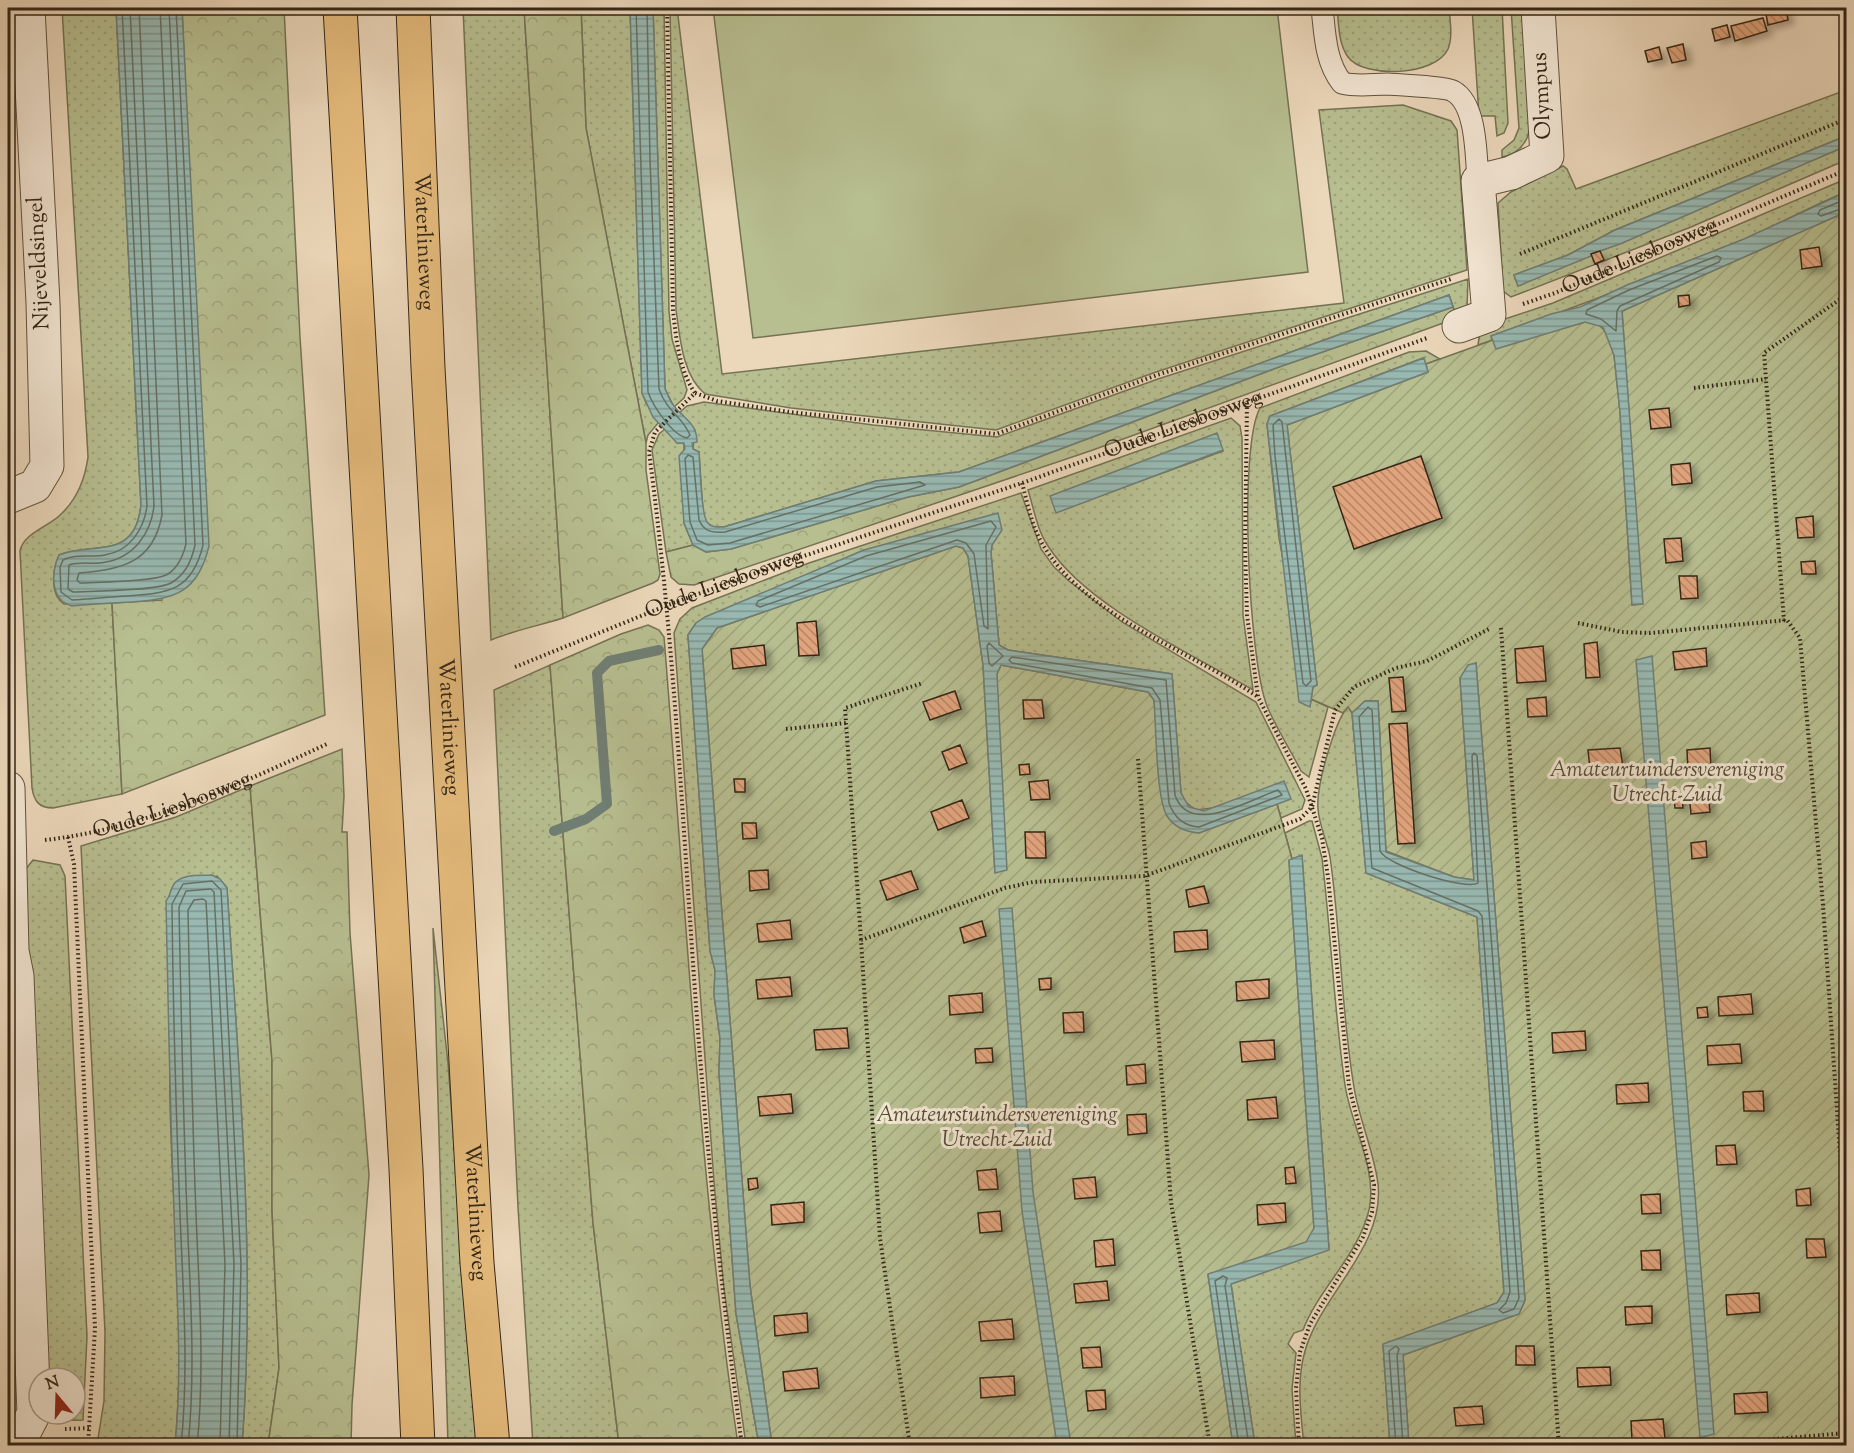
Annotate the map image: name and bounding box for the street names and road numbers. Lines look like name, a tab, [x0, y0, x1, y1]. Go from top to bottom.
street label: Olympus	[1525, 52, 1561, 140]
street label: Waterlinieweg	[404, 173, 442, 311]
street label: Nijeveldsingel	[21, 195, 59, 331]
street label: Oude Liesbosweg	[1557, 210, 1723, 304]
street label: Oude Liesbosweg	[1100, 382, 1267, 468]
street label: Oude Liesbosweg	[640, 541, 808, 629]
street label: Waterlinieweg	[428, 658, 467, 797]
street label: Oude Liesbosweg	[90, 764, 257, 848]
street label: Waterlinieweg	[455, 1143, 495, 1283]

